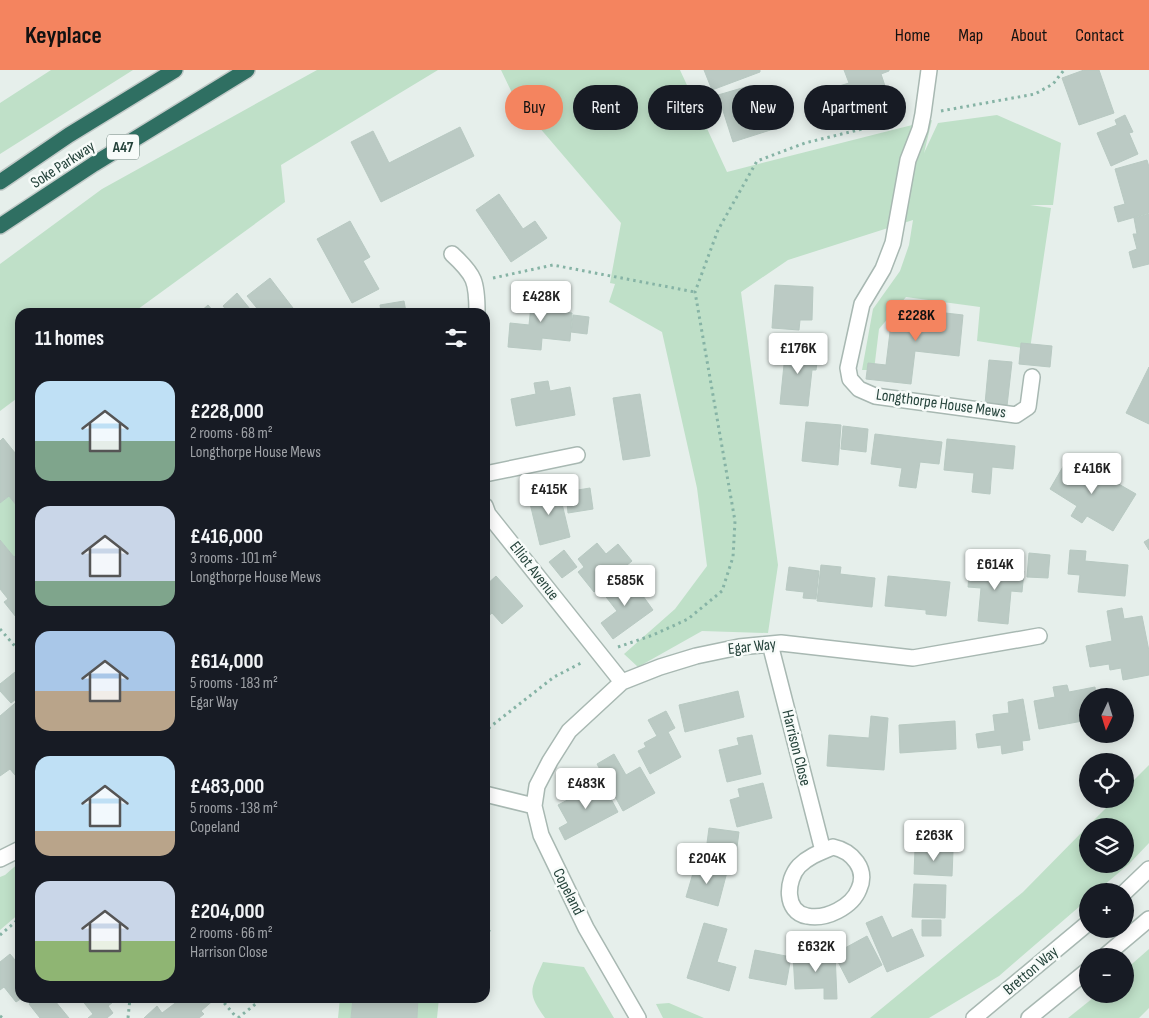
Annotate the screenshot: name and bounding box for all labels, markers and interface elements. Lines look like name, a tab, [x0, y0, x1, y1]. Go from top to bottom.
text: Keyplace	[25, 21, 102, 50]
text: Home	[895, 25, 930, 46]
text: Map	[958, 25, 983, 46]
text: About	[1011, 25, 1047, 46]
text: Contact	[1075, 25, 1124, 46]
chip: Buy	[505, 85, 563, 130]
chip: Rent	[573, 85, 638, 130]
chip: Filters	[648, 85, 722, 130]
chip: New	[732, 85, 794, 130]
chip: Apartment	[804, 85, 906, 130]
road number: A47	[107, 134, 139, 160]
street label: Soke Parkway	[27, 137, 99, 193]
pin: £428K	[506, 280, 576, 323]
text: £428K	[522, 287, 560, 306]
pin: £228K	[881, 300, 951, 342]
text: £228K	[897, 306, 935, 325]
icon: filters	[442, 324, 470, 352]
text: 11 homes	[35, 326, 104, 351]
pin: £176K	[763, 332, 833, 375]
text: £176K	[780, 339, 816, 358]
street label: Longthorpe House Mews	[875, 385, 1007, 423]
text: £228,000	[190, 399, 264, 424]
icon: home	[75, 401, 135, 461]
text: 2 rooms · 68 m²	[190, 424, 273, 443]
text: Longthorpe House Mews	[190, 443, 321, 462]
pin: £416K	[1057, 452, 1127, 495]
text: £416K	[1073, 459, 1111, 478]
pin: £415K	[514, 474, 584, 516]
text: £415K	[531, 480, 567, 499]
text: £416,000	[190, 524, 263, 549]
icon: home	[75, 526, 135, 586]
street label: Elliot Avenue	[505, 538, 563, 604]
pin: £614K	[960, 548, 1030, 591]
text: 3 rooms · 101 m²	[190, 549, 277, 568]
text: £614K	[976, 555, 1014, 574]
pin: £585K	[590, 564, 660, 607]
text: Longthorpe House Mews	[190, 568, 321, 587]
text: £585K	[606, 571, 644, 590]
street label: Egar Way	[727, 635, 777, 659]
text: £614,000	[190, 649, 264, 674]
icon: home	[75, 651, 135, 711]
text: 5 rooms · 183 m²	[190, 674, 278, 693]
north arrow	[1079, 688, 1134, 742]
map controls	[1079, 688, 1134, 1003]
text: Egar Way	[190, 693, 238, 712]
street label: Harrison Close	[777, 708, 815, 788]
button: locate	[1079, 753, 1134, 808]
pin: £483K	[551, 768, 621, 810]
text: £483,000	[190, 774, 264, 799]
text: £483K	[567, 774, 605, 793]
icon: home	[75, 776, 135, 836]
text: 5 rooms · 138 m²	[190, 799, 278, 818]
text: Copeland	[190, 818, 240, 837]
button: layers	[1079, 818, 1134, 873]
pin: £263K	[899, 820, 969, 862]
text: £263K	[915, 826, 953, 845]
pin: £204K	[672, 842, 742, 885]
text: £204K	[688, 849, 726, 868]
street label: Copeland	[548, 865, 588, 919]
button: +	[1079, 883, 1134, 938]
text: £204,000	[190, 899, 264, 924]
icon: home	[75, 901, 135, 961]
text: 2 rooms · 66 m²	[190, 924, 273, 943]
pin: £632K	[781, 930, 851, 973]
text: £632K	[797, 937, 835, 956]
text: Harrison Close	[190, 943, 268, 962]
street label: Bretton Way	[1000, 943, 1062, 999]
button: −	[1079, 948, 1134, 1003]

